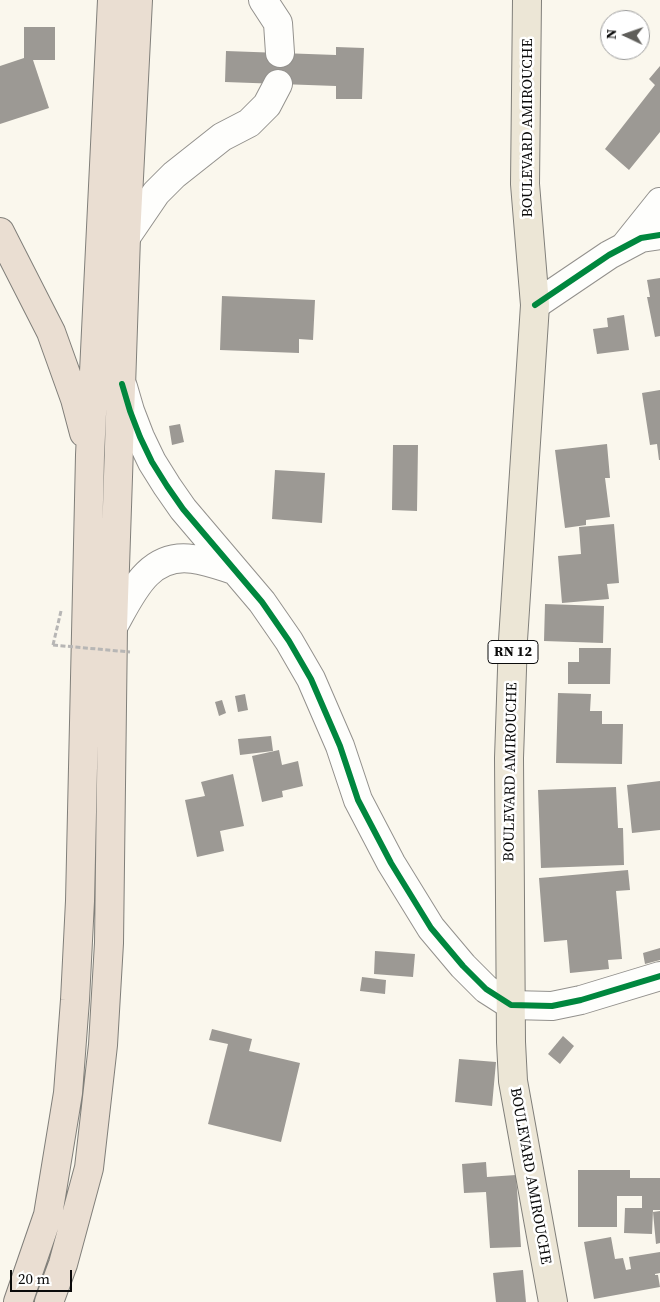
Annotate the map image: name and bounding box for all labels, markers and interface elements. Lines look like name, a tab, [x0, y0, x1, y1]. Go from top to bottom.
north arrow	[600, 10, 650, 60]
text: N	[601, 29, 621, 40]
street label: BOULEVARD AMIROUCHE	[519, 38, 537, 218]
road number: RN 12	[488, 640, 538, 664]
street label: BOULEVARD AMIROUCHE	[500, 682, 522, 862]
street label: BOULEVARD AMIROUCHE	[506, 1086, 554, 1266]
scale bar	[12, 1260, 75, 1292]
text: 20 m	[18, 1268, 50, 1289]

